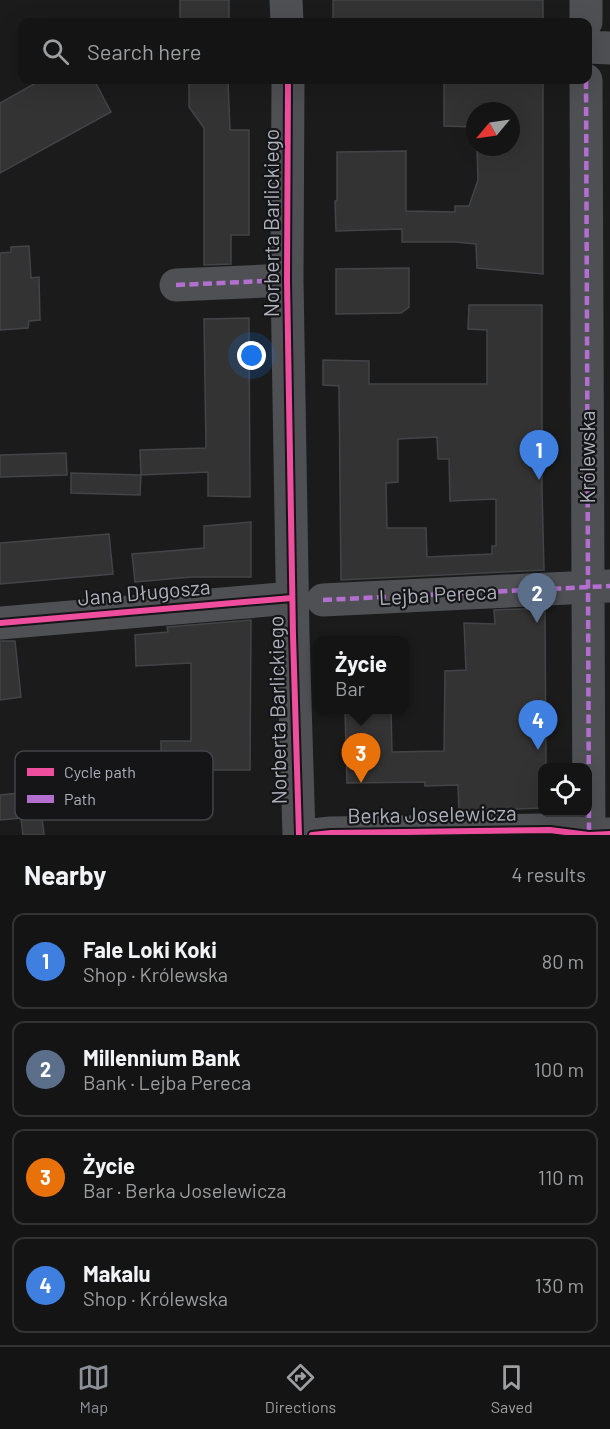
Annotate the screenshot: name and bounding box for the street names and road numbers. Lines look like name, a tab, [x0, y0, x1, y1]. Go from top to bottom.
street label: Norberta Barlickiego	[258, 129, 283, 317]
street label: Królewska	[574, 410, 599, 504]
street label: Jana Długosza	[76, 573, 211, 610]
street label: Lejba Pereca	[378, 578, 498, 609]
street label: Norberta Barlickiego	[262, 616, 291, 805]
street label: Berka Joselewicza	[347, 800, 517, 827]

